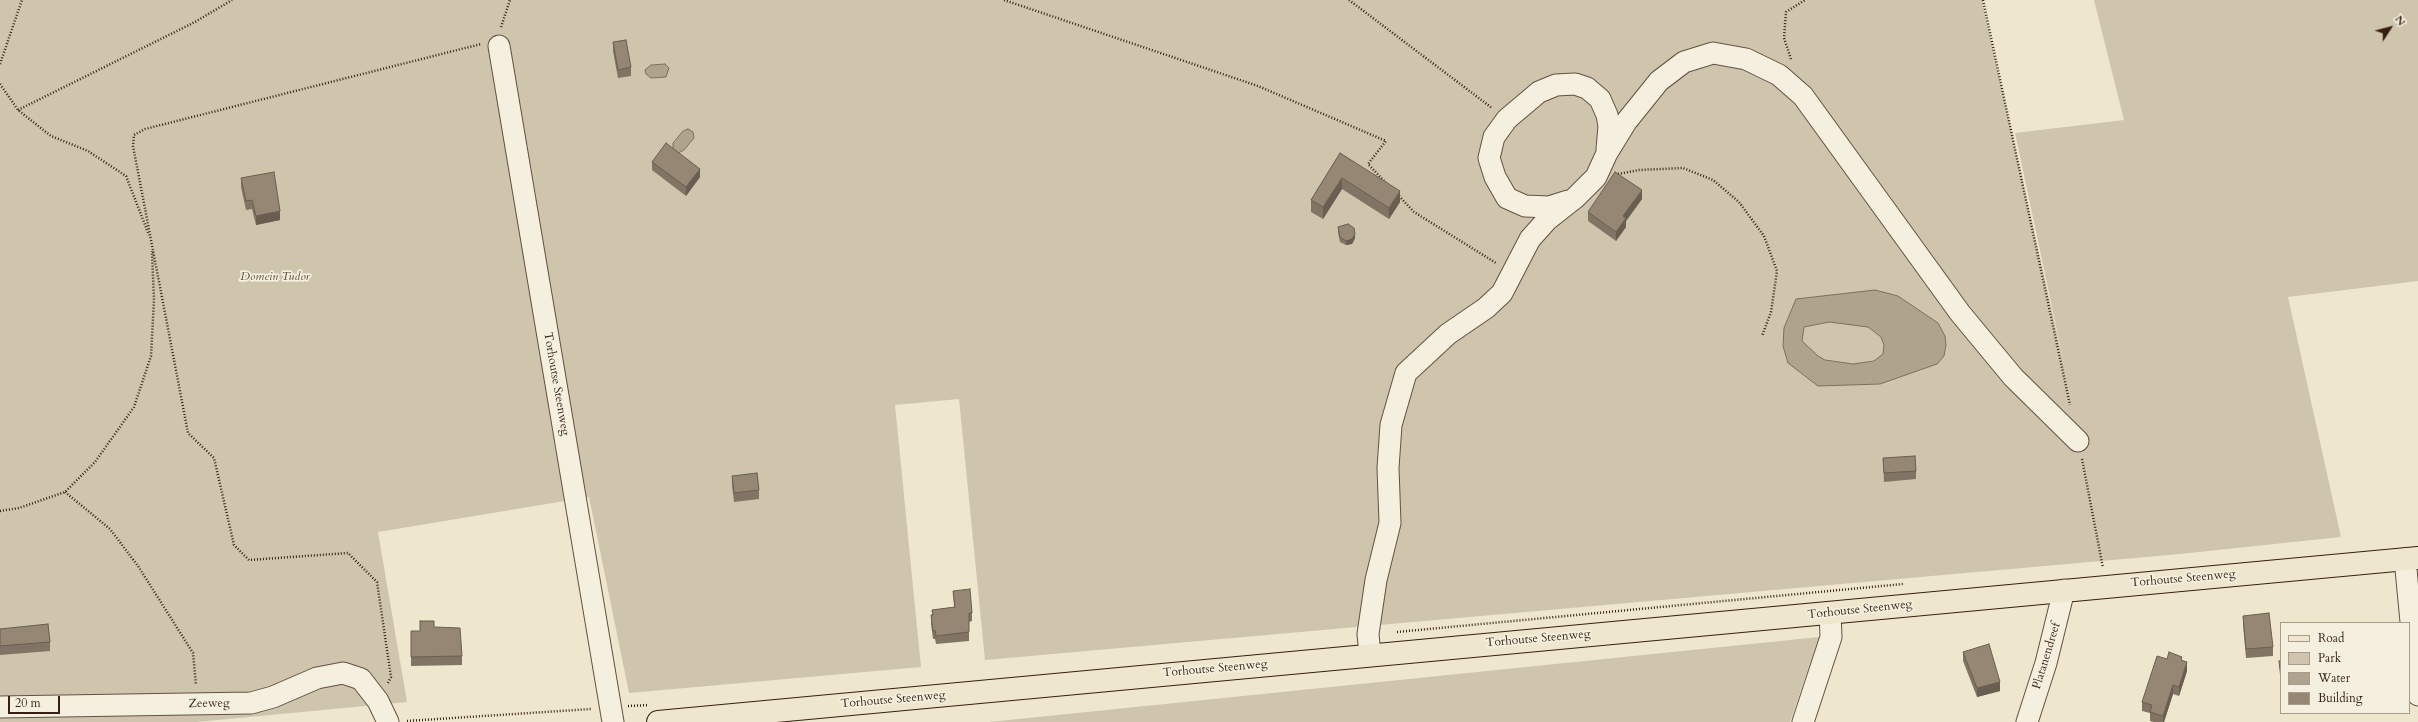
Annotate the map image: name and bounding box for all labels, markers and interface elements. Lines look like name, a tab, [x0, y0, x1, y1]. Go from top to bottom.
north arrow	[2370, 8, 2410, 48]
text: N	[2391, 12, 2409, 29]
park label: Domein Tudor	[240, 270, 310, 284]
street label: Torhoutse Steenweg	[540, 331, 572, 437]
street label: Torhoutse Steenweg	[2130, 567, 2236, 591]
street label: Torhoutse Steenweg	[1807, 597, 1913, 623]
street label: Platanendreef	[2030, 621, 2064, 691]
legend	[2280, 622, 2410, 714]
street label: Torhoutse Steenweg	[1485, 627, 1591, 651]
text: Road	[2318, 630, 2344, 646]
text: Park	[2318, 650, 2341, 666]
street label: Torhoutse Steenweg	[1162, 657, 1268, 681]
text: Water	[2318, 670, 2350, 686]
scale bar	[10, 688, 62, 714]
street label: Torhoutse Steenweg	[840, 688, 946, 712]
text: Building	[2318, 690, 2362, 706]
text: 20 m	[15, 695, 41, 711]
street label: Zeeweg	[188, 696, 230, 712]

